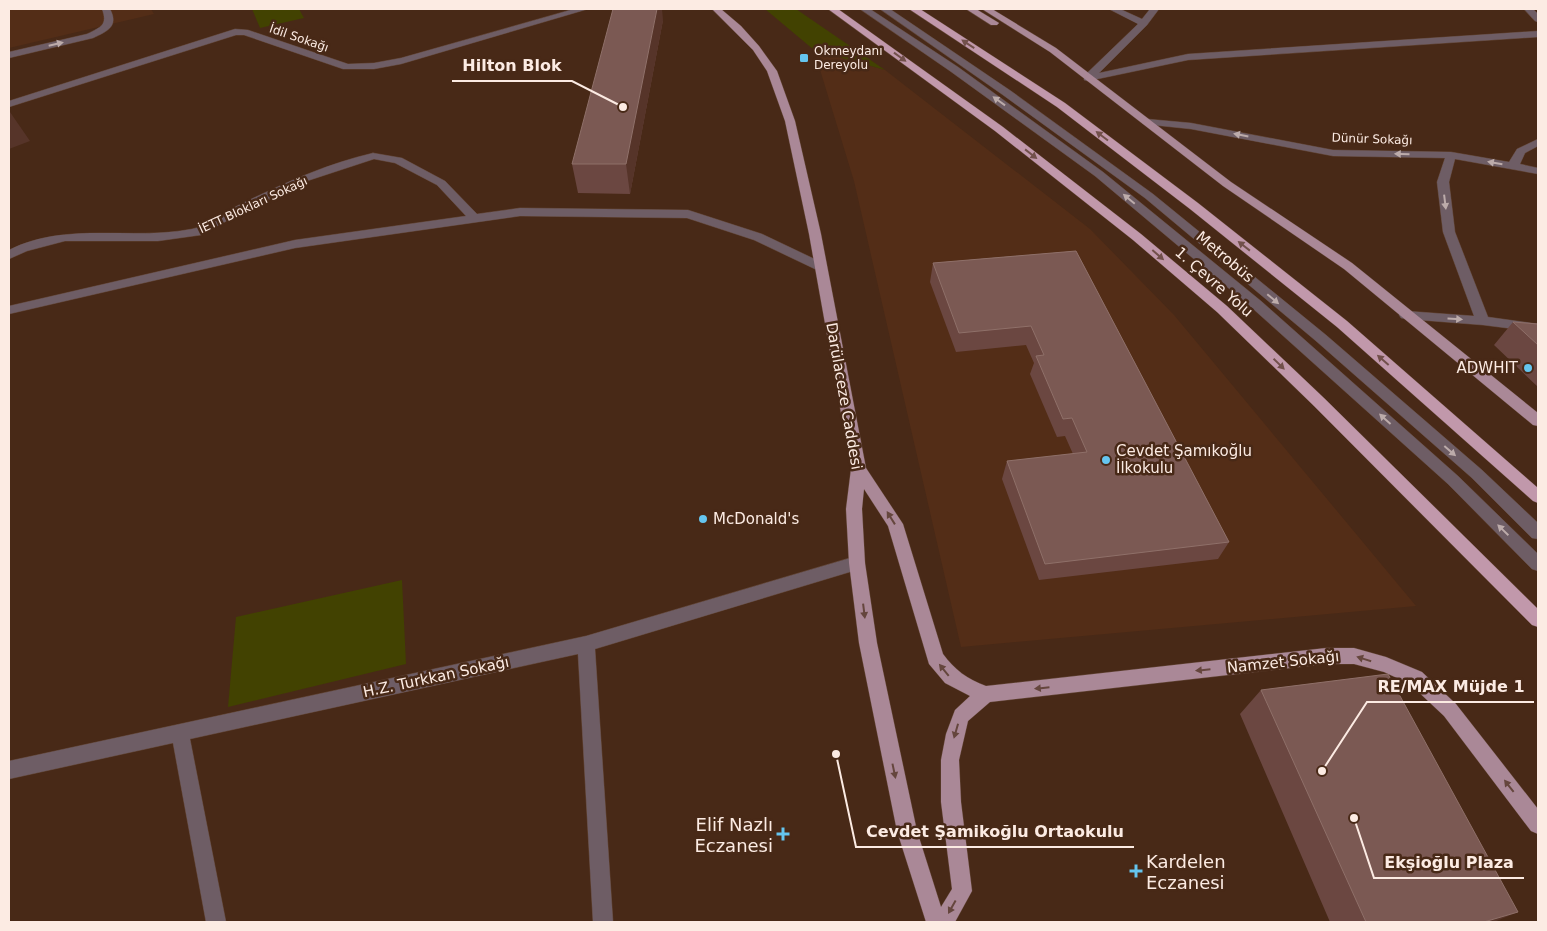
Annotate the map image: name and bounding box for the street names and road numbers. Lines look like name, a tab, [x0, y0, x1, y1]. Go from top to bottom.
street label: İdil Sokağı	[268, 20, 331, 55]
street label: Dünür Sokağı	[1331, 131, 1413, 147]
street label: İETT Blokları Sokağı	[196, 173, 309, 236]
street label: Metrobüs	[1192, 228, 1258, 286]
street label: 1. Çevre Yolu	[1171, 243, 1257, 321]
street label: Darülaceze Caddesi	[822, 321, 866, 471]
street label: Namzet Sokağı	[1226, 647, 1340, 677]
street label: H.Z. Turkkan Sokağı	[361, 653, 511, 701]

